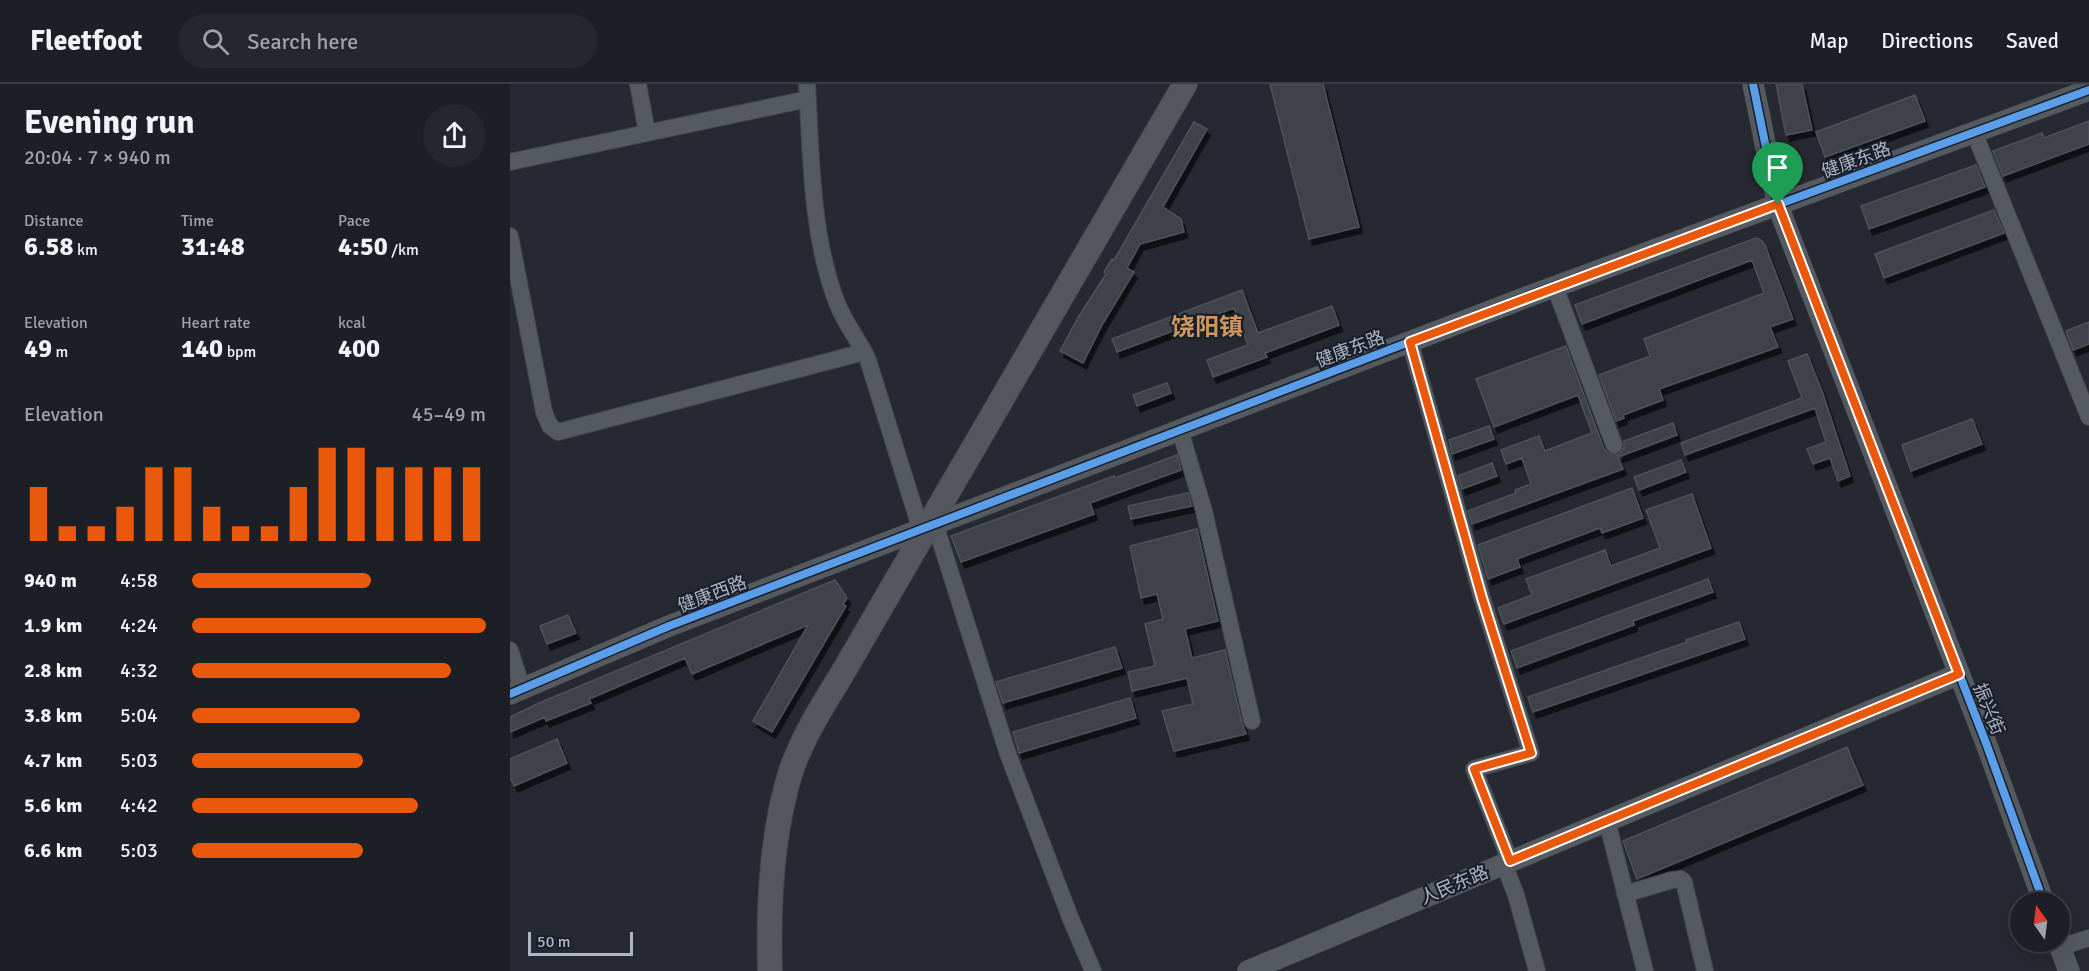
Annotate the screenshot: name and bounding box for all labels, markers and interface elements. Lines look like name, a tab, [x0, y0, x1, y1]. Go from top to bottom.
search box	[178, 14, 598, 68]
text: Fleetfoot	[30, 24, 142, 58]
icon: search	[199, 25, 232, 58]
text: Search here	[247, 28, 358, 55]
text: Map	[1810, 28, 1848, 54]
text: Directions	[1881, 28, 1973, 54]
text: Saved	[2006, 28, 2059, 54]
text: Evening run	[24, 102, 194, 143]
button: share	[423, 104, 486, 167]
street label: 健康东路	[1818, 137, 1894, 183]
pin	[1752, 142, 1803, 204]
text: 20:04 · 7 × 940 m	[24, 145, 171, 170]
icon: arrive	[1761, 151, 1794, 184]
text: Distance	[24, 211, 84, 231]
text: Time	[181, 211, 214, 231]
text: Pace	[338, 211, 370, 231]
text: 6.58	[24, 231, 74, 263]
text: 31:48	[181, 231, 245, 263]
text: 4:50	[338, 231, 388, 263]
text: km	[74, 240, 98, 260]
text: /km	[388, 240, 419, 260]
district label: 饶阳镇	[1171, 312, 1243, 342]
text: Elevation	[24, 313, 88, 333]
text: Heart rate	[181, 313, 250, 333]
text: kcal	[338, 313, 366, 333]
street label: 健康东路	[1312, 326, 1388, 372]
text: 49	[24, 333, 52, 365]
text: 140	[181, 333, 223, 365]
text: 400	[338, 333, 380, 365]
text: m	[52, 342, 68, 362]
text: bpm	[223, 342, 256, 362]
text: Elevation	[24, 402, 104, 427]
text: 45–49 m	[412, 402, 486, 427]
text: 940 m	[24, 568, 77, 593]
text: 4:58	[120, 568, 158, 593]
street label: 健康西路	[674, 571, 750, 617]
text: 1.9 km	[24, 613, 82, 638]
text: 4:24	[120, 613, 158, 638]
text: 2.8 km	[24, 658, 82, 683]
text: 4:32	[120, 658, 158, 683]
street label: 振兴街	[1969, 680, 2009, 738]
text: 3.8 km	[24, 703, 82, 728]
text: 5:04	[120, 703, 158, 728]
text: 4.7 km	[24, 748, 82, 773]
text: 5:03	[120, 748, 158, 773]
text: 5.6 km	[24, 793, 82, 818]
text: 4:42	[120, 793, 158, 818]
text: 6.6 km	[24, 838, 82, 863]
text: 5:03	[120, 838, 158, 863]
street label: 人民东路	[1417, 861, 1491, 909]
north arrow	[2010, 892, 2070, 952]
map controls	[2010, 892, 2070, 952]
scale bar	[528, 929, 633, 956]
text: 50 m	[537, 932, 571, 952]

